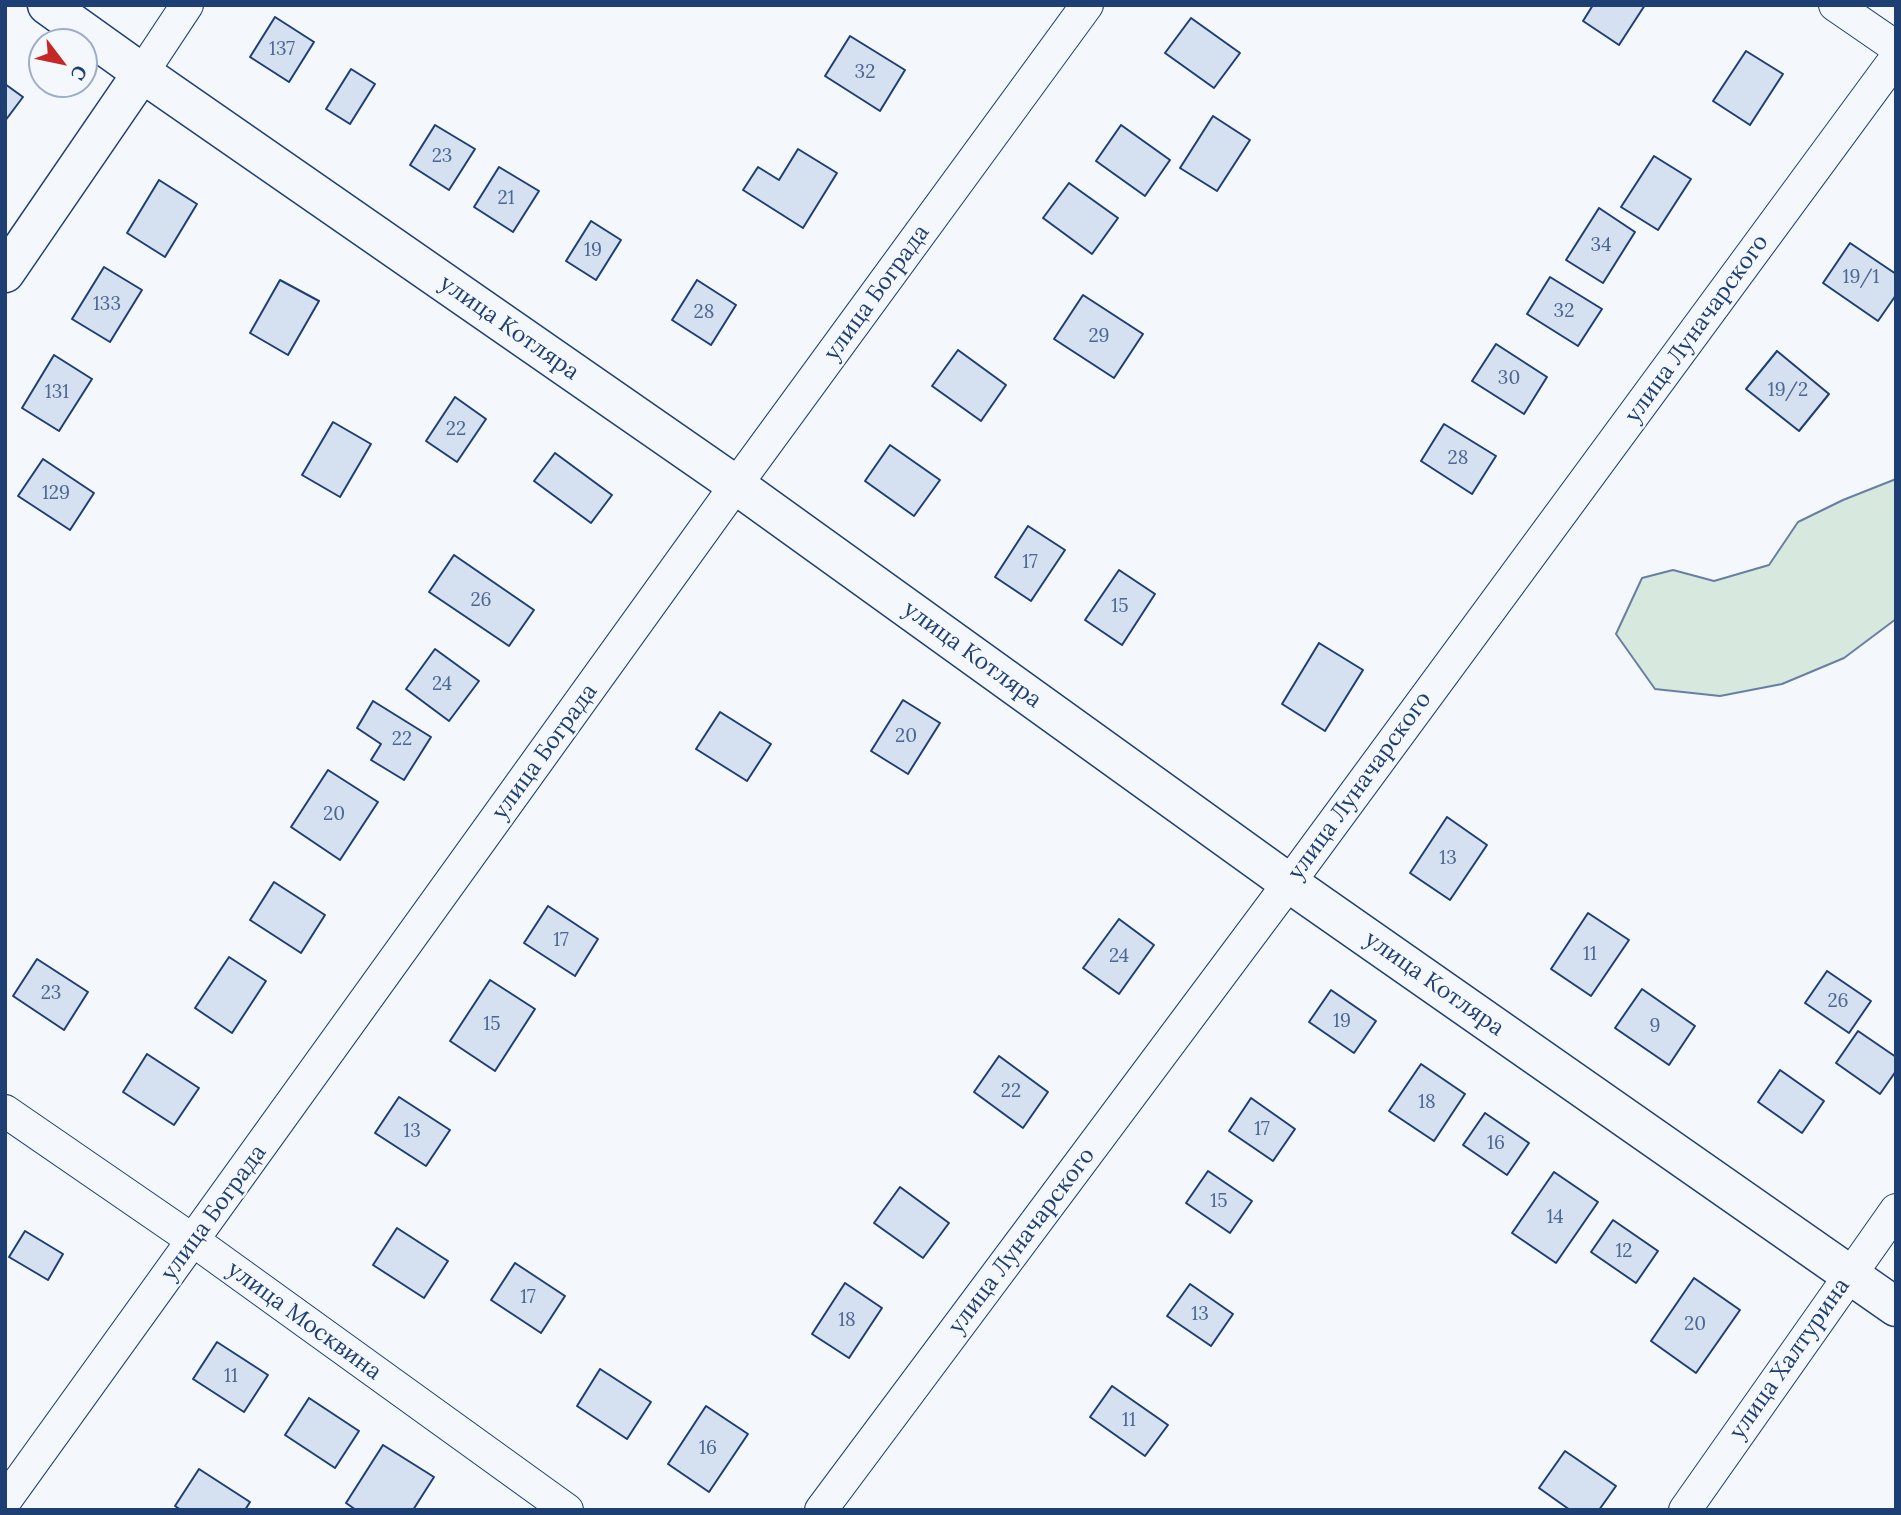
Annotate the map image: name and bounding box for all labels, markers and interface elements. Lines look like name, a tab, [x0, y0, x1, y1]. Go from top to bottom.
north arrow	[28, 28, 98, 98]
house number: 137	[269, 39, 295, 61]
text: С	[65, 61, 93, 85]
house number: 32	[855, 62, 875, 84]
house number: 23	[432, 146, 452, 168]
house number: 21	[497, 188, 515, 210]
street label: улица Бограда	[818, 220, 936, 366]
street label: улица Луначарского	[1619, 229, 1775, 429]
house number: 34	[1591, 235, 1611, 257]
house number: 19	[584, 240, 602, 262]
house number: 19/1	[1843, 267, 1879, 289]
street label: улица Котляра	[434, 270, 584, 386]
house number: 133	[93, 294, 121, 316]
house number: 32	[1554, 301, 1574, 323]
house number: 28	[694, 302, 714, 324]
house number: 29	[1088, 326, 1110, 348]
house number: 30	[1498, 368, 1520, 390]
house number: 19/2	[1768, 380, 1808, 402]
house number: 131	[45, 382, 69, 404]
house number: 22	[446, 419, 466, 441]
house number: 28	[1448, 448, 1468, 470]
house number: 129	[42, 483, 70, 505]
house number: 17	[1022, 552, 1038, 574]
house number: 26	[470, 590, 492, 612]
street label: улица Котляра	[897, 596, 1047, 714]
house number: 15	[1111, 596, 1129, 618]
house number: 24	[432, 674, 452, 696]
street label: улица Бограда	[486, 679, 604, 825]
street label: улица Луначарского	[1282, 686, 1438, 886]
house number: 20	[895, 726, 917, 748]
house number: 22	[392, 729, 412, 751]
house number: 20	[323, 804, 345, 826]
house number: 13	[1439, 848, 1457, 870]
street label: улица Котляра	[1359, 926, 1509, 1042]
house number: 17	[553, 930, 569, 952]
house number: 11	[1583, 944, 1597, 966]
house number: 24	[1109, 946, 1129, 968]
house number: 23	[41, 983, 61, 1005]
house number: 26	[1827, 991, 1849, 1013]
house number: 19	[1333, 1011, 1351, 1033]
house number: 15	[483, 1014, 501, 1036]
house number: 9	[1650, 1016, 1660, 1038]
house number: 22	[1001, 1081, 1021, 1103]
house number: 18	[1418, 1092, 1436, 1114]
house number: 17	[1254, 1119, 1270, 1141]
house number: 13	[403, 1121, 421, 1143]
house number: 16	[1487, 1133, 1505, 1155]
street label: улица Бограда	[155, 1140, 273, 1286]
street label: улица Луначарского	[943, 1142, 1101, 1340]
house number: 15	[1210, 1191, 1228, 1213]
house number: 14	[1546, 1207, 1564, 1229]
house number: 12	[1615, 1241, 1633, 1263]
street label: улица Москвина	[221, 1256, 387, 1386]
street label: улица Халтурина	[1724, 1273, 1856, 1445]
house number: 17	[520, 1287, 536, 1309]
house number: 13	[1191, 1304, 1209, 1326]
house number: 18	[838, 1310, 856, 1332]
house number: 20	[1684, 1314, 1706, 1336]
house number: 11	[224, 1366, 238, 1388]
house number: 11	[1122, 1410, 1136, 1432]
house number: 16	[699, 1438, 717, 1460]

